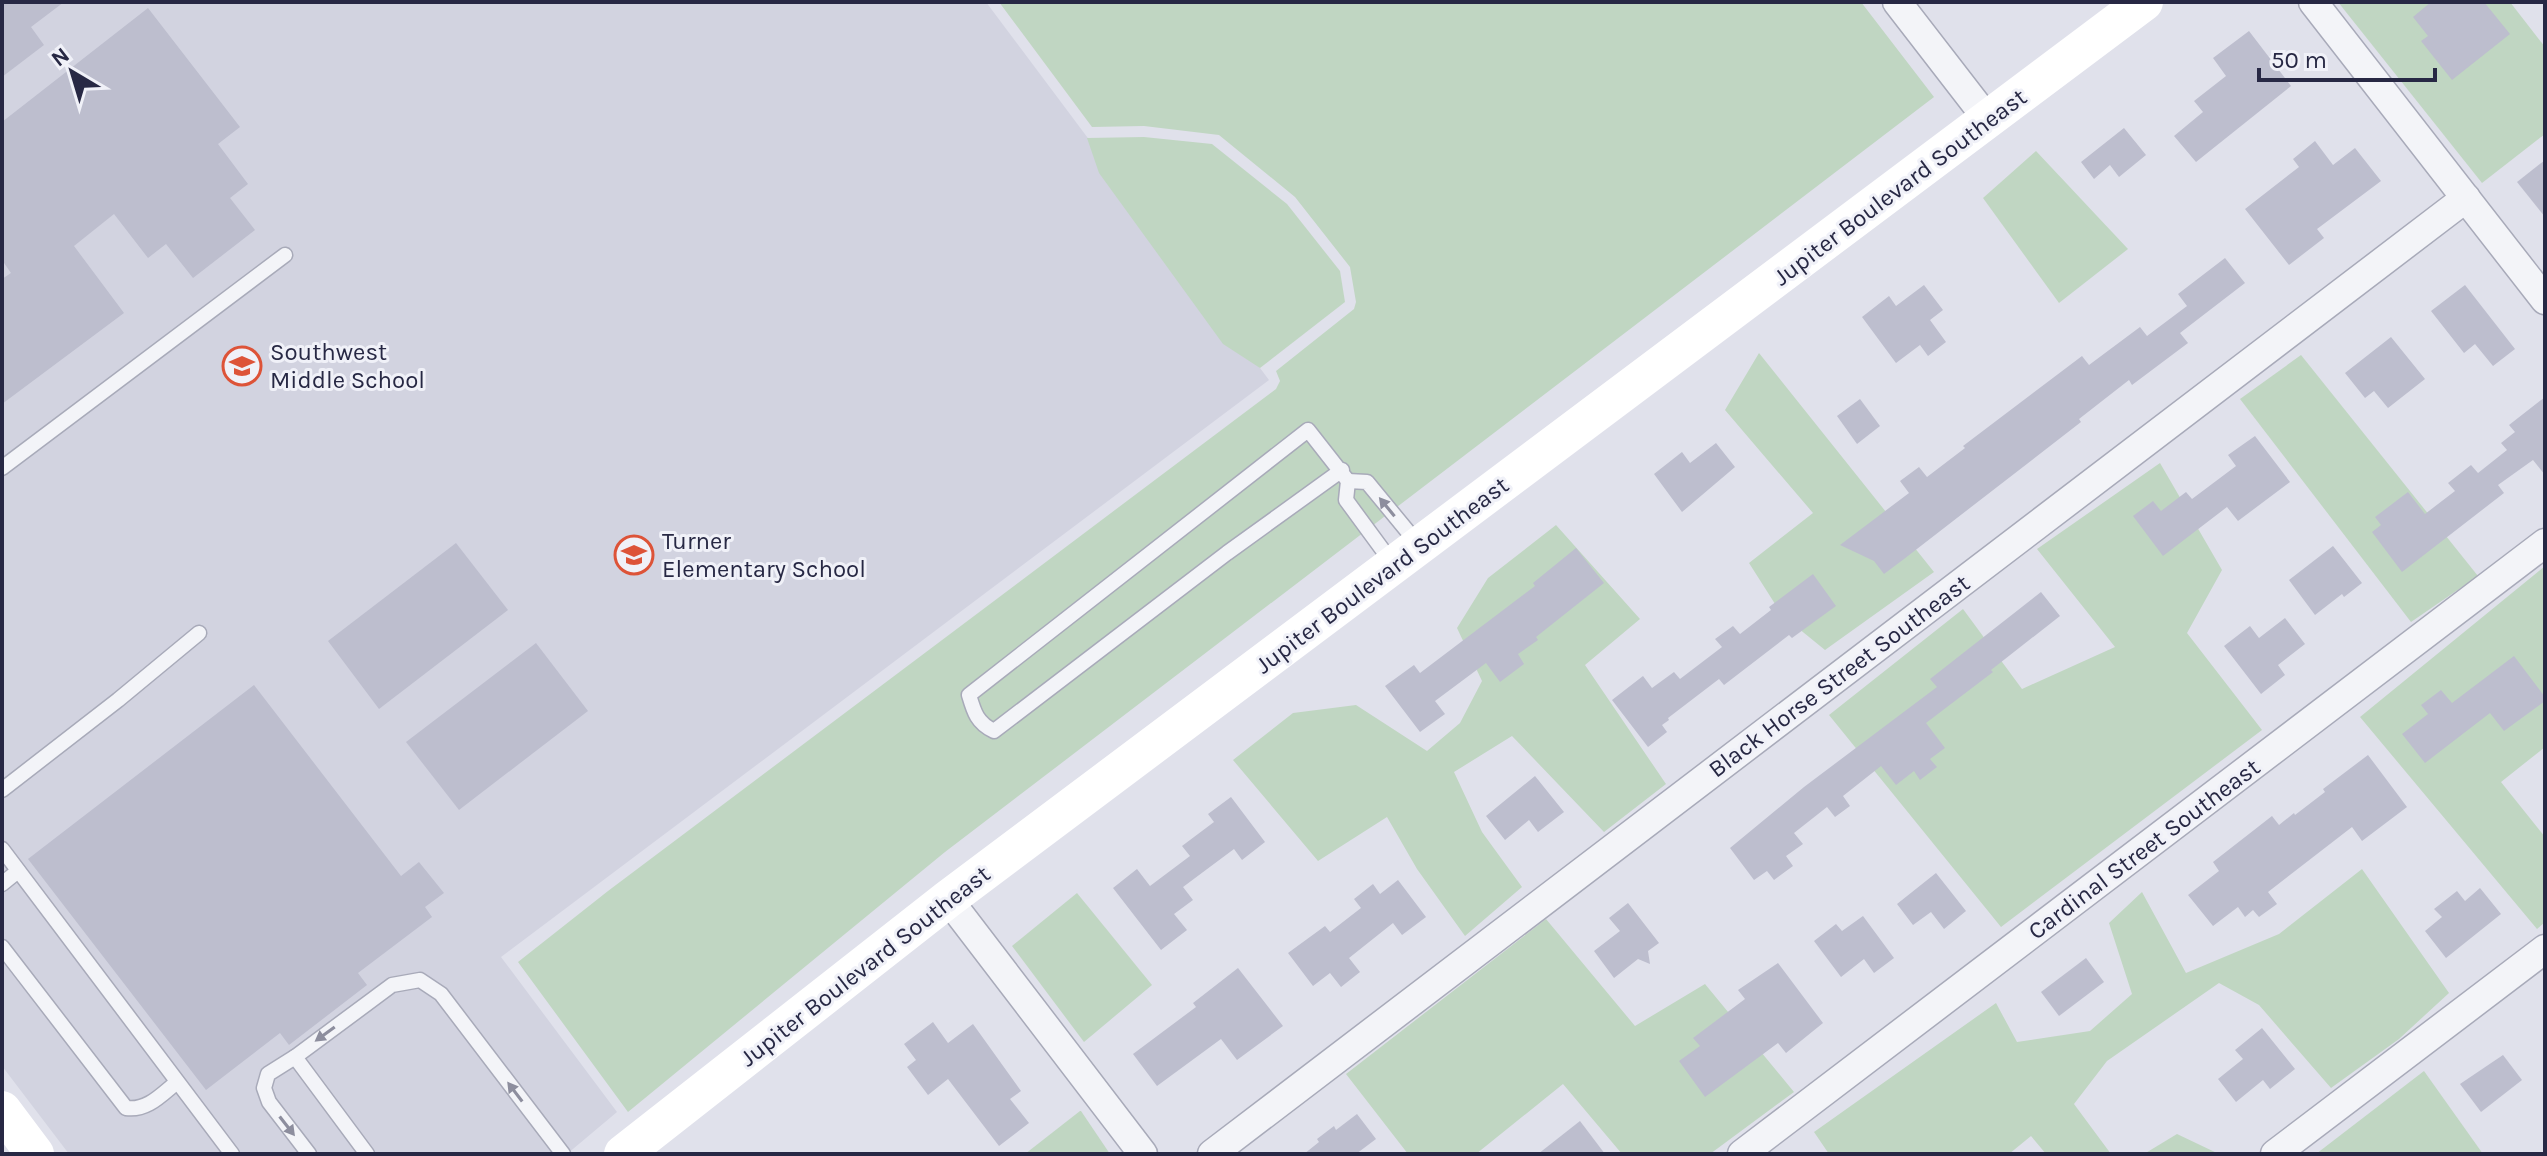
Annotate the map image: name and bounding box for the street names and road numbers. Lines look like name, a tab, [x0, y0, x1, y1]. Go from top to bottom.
street label: Jupiter Boulevard Southeast	[1768, 83, 2032, 291]
street label: Jupiter Boulevard Southeast	[1250, 471, 1514, 679]
street label: Black Horse Street Southeast	[1703, 569, 1975, 783]
street label: Cardinal Street Southeast	[2023, 753, 2265, 945]
street label: Jupiter Boulevard Southeast	[734, 860, 996, 1072]

